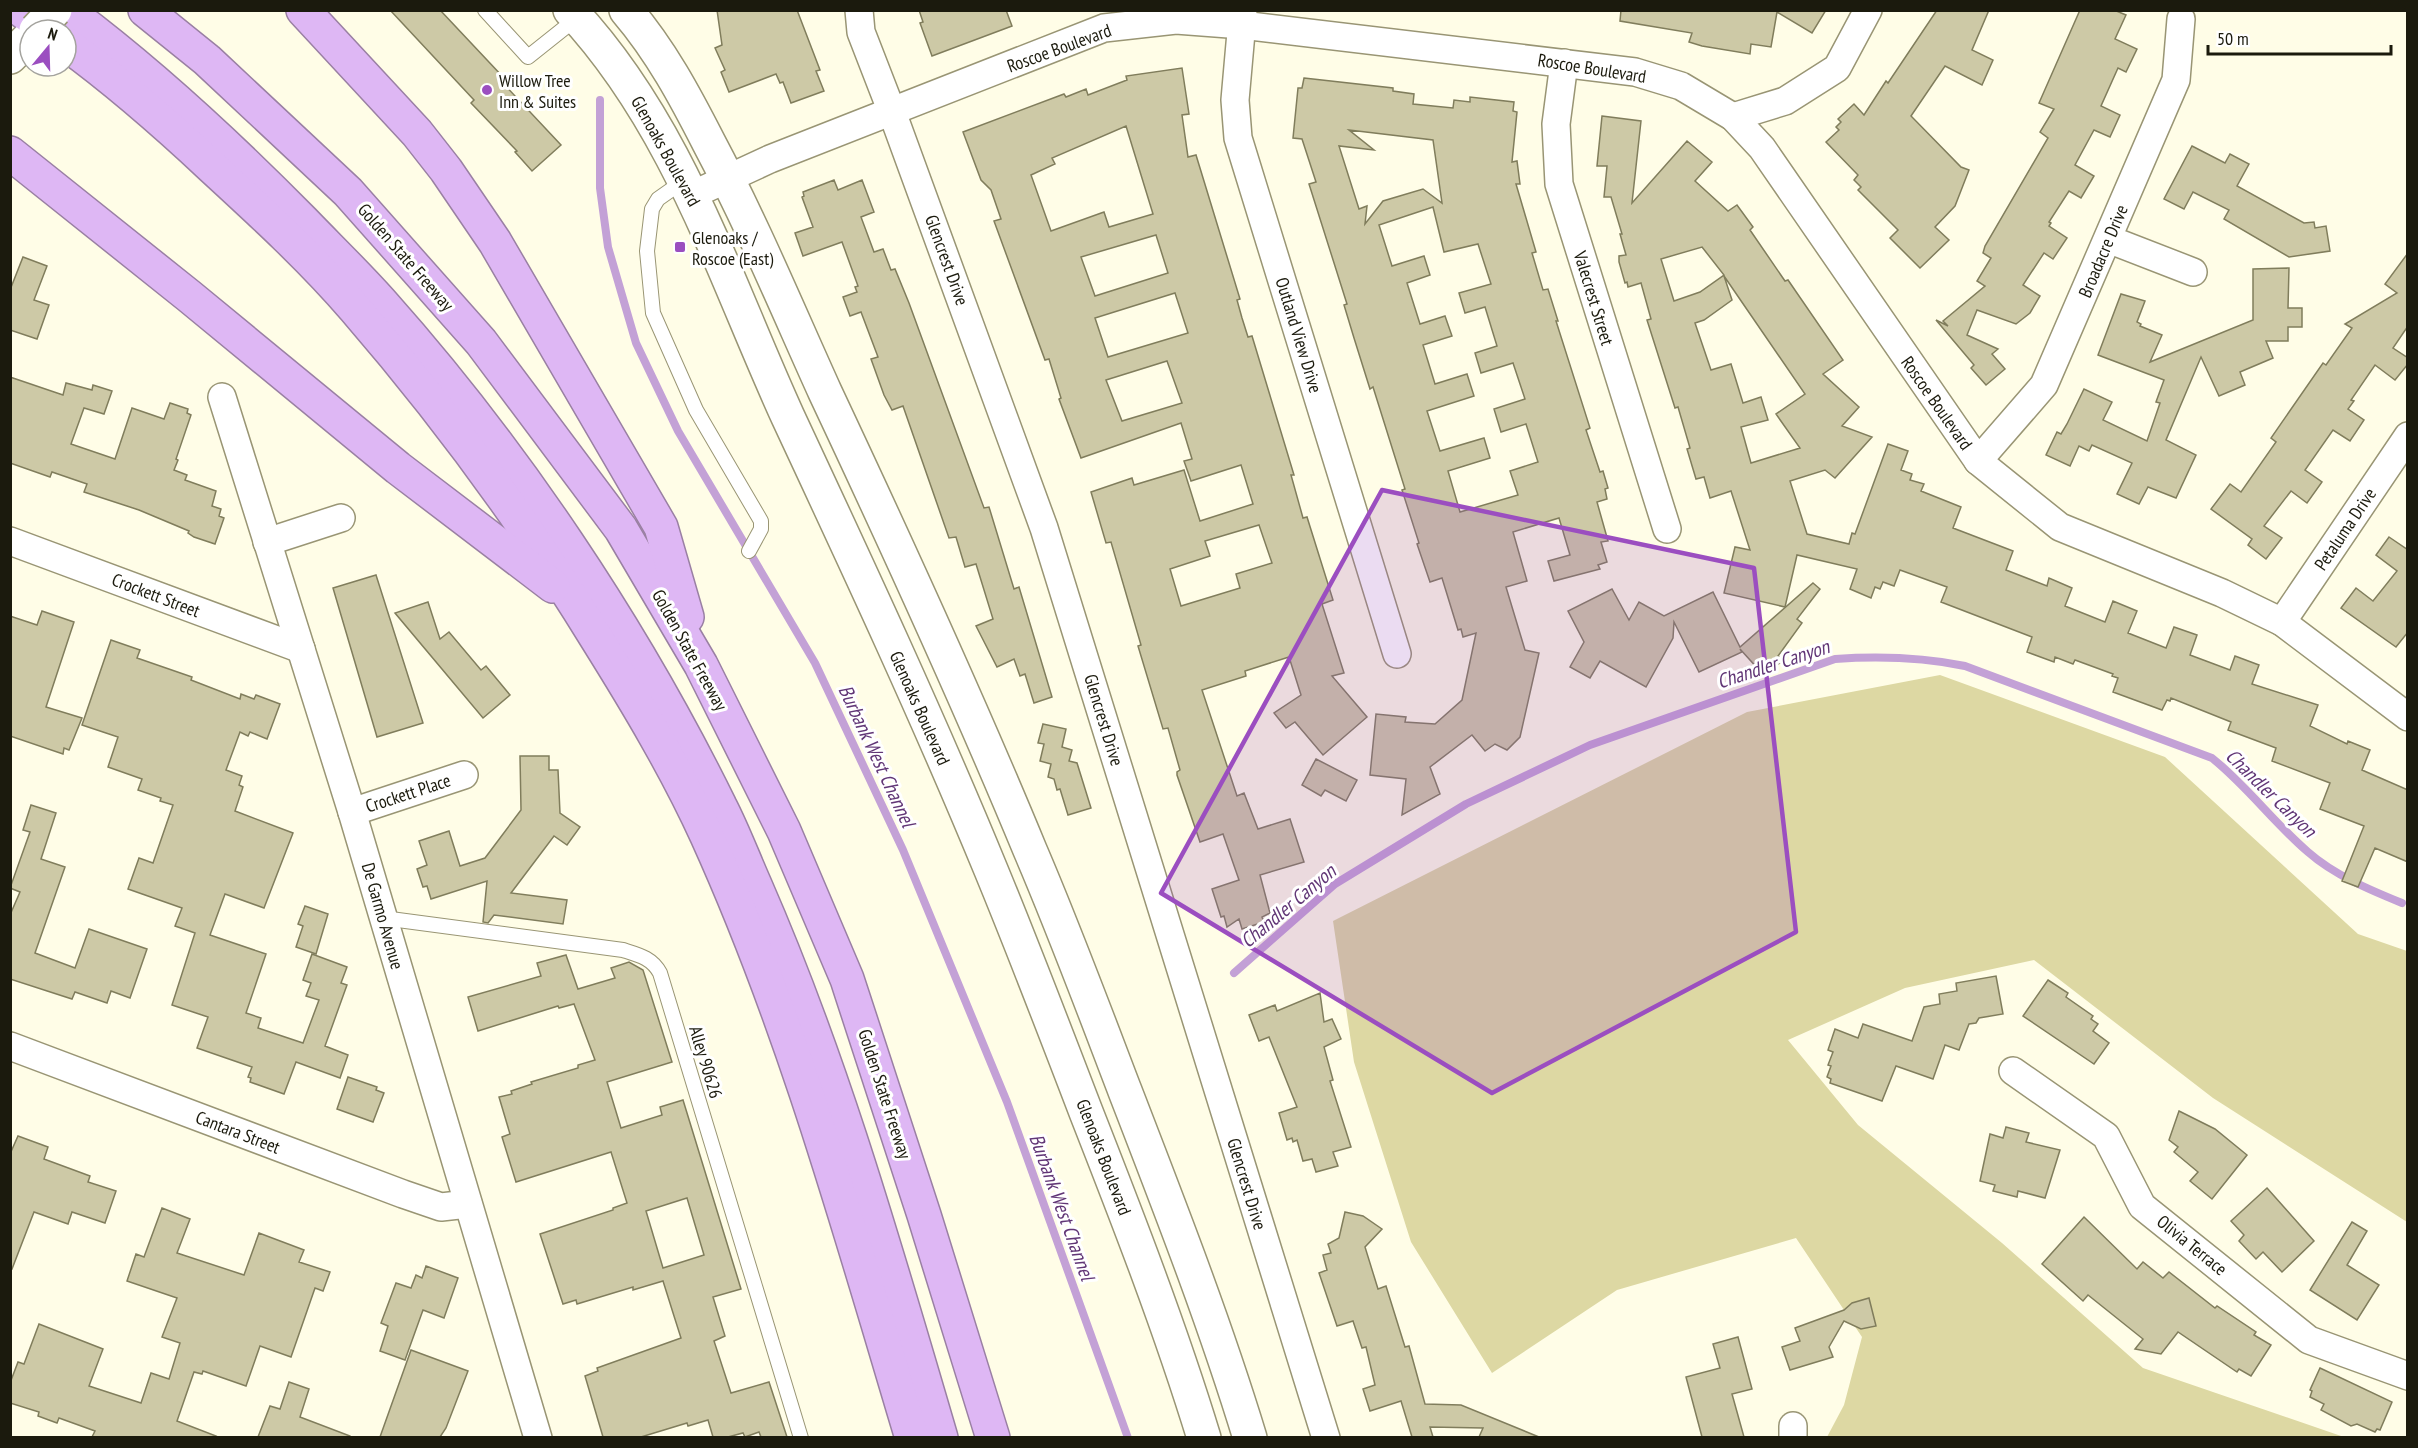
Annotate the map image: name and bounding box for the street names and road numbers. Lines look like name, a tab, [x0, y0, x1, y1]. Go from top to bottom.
street label: Roscoe Boulevard	[1004, 19, 1114, 77]
street label: Roscoe Boulevard	[1536, 48, 1648, 88]
street label: Glenoaks Boulevard	[626, 92, 706, 210]
street label: Golden State Freeway	[353, 198, 459, 316]
street label: Broadacre Drive	[2073, 201, 2133, 301]
street label: Glencrest Drive	[920, 212, 974, 308]
street label: Valecrest Street	[1569, 247, 1619, 348]
street label: Outland View Drive	[1271, 275, 1327, 395]
street label: Roscoe Boulevard	[1896, 352, 1978, 454]
street label: Petaluma Drive	[2309, 483, 2381, 575]
street label: Crockett Street	[109, 568, 203, 622]
street label: Golden State Freeway	[647, 585, 733, 715]
street label: Glenoaks Boulevard	[885, 647, 955, 769]
street label: Glencrest Drive	[1079, 671, 1129, 769]
street label: Crockett Place	[363, 768, 453, 818]
street label: De Garmo Avenue	[357, 860, 409, 972]
street label: Alley 90626	[684, 1023, 728, 1101]
street label: Golden State Freeway	[853, 1026, 917, 1162]
street label: Glenoaks Boulevard	[1071, 1096, 1137, 1218]
street label: Cantara Street	[193, 1105, 283, 1159]
street label: Glencrest Drive	[1222, 1135, 1272, 1233]
street label: Olivia Terrace	[2152, 1210, 2232, 1280]

